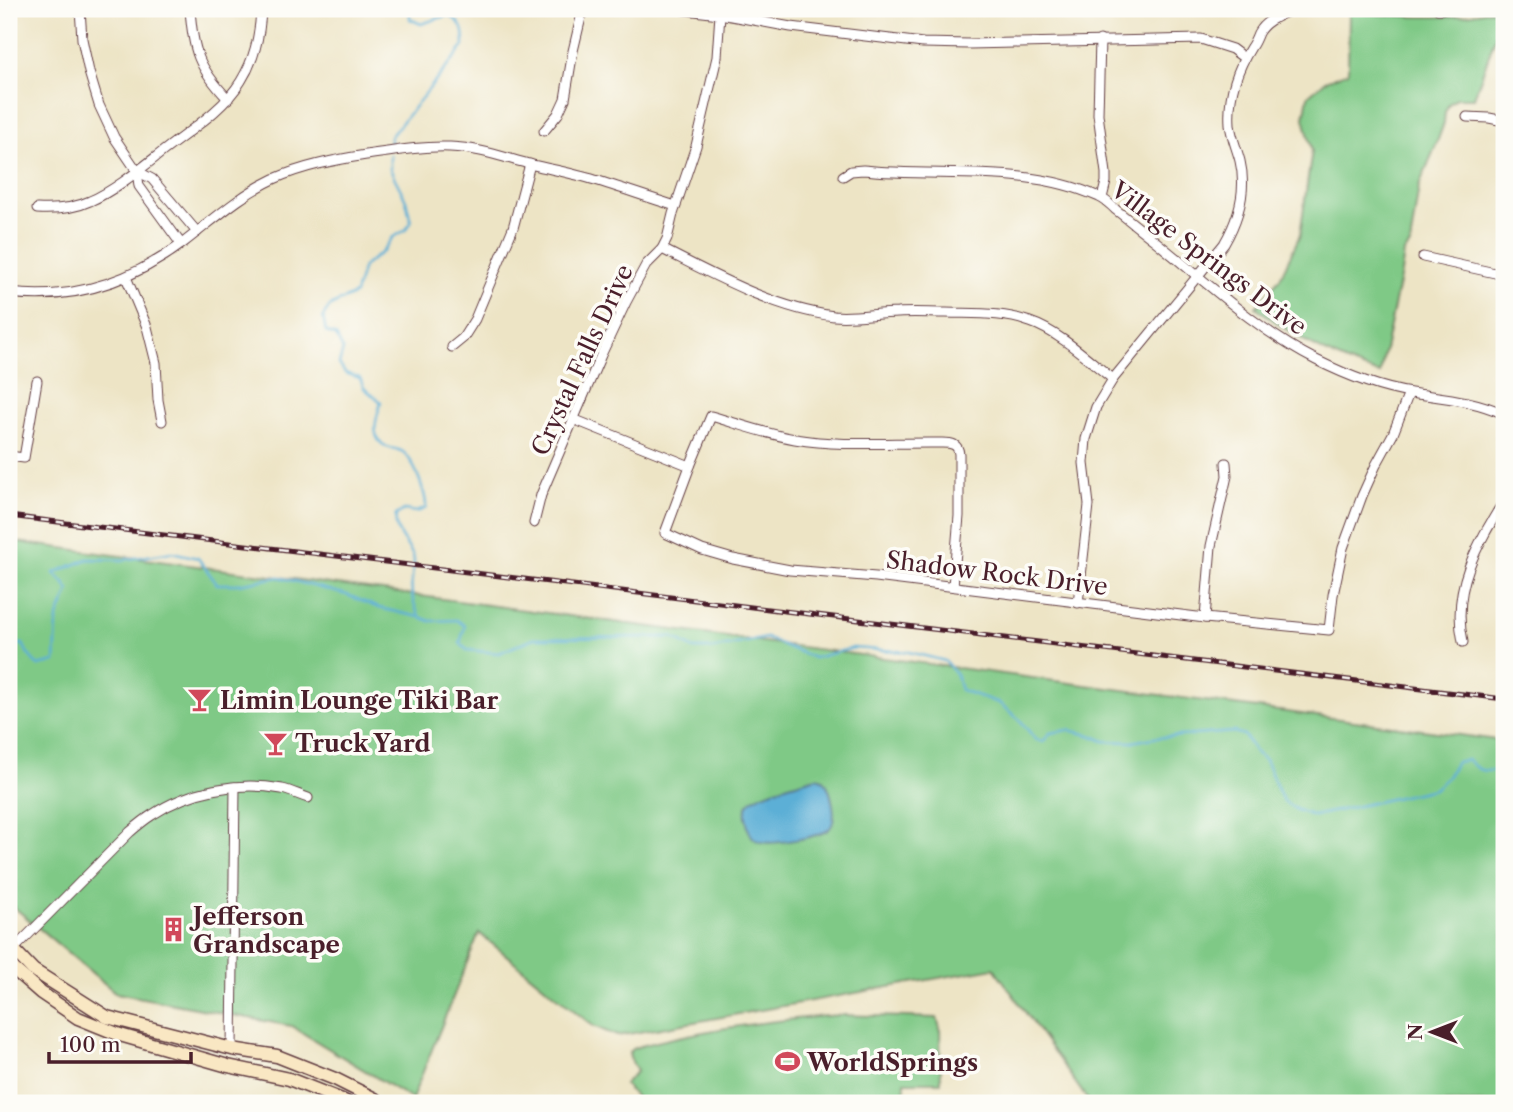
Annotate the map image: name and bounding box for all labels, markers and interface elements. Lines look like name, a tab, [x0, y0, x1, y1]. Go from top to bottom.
street label: Village Springs Drive	[1105, 174, 1312, 341]
street label: Crystal Falls Drive	[525, 260, 639, 460]
street label: Shadow Rock Drive	[885, 545, 1109, 601]
bar icon: Limin Lounge Tiki Bar	[186, 686, 214, 714]
place label: Limin Lounge Tiki Bar	[220, 686, 498, 715]
bar icon: Truck Yard	[261, 729, 289, 757]
place label: Truck Yard	[295, 729, 431, 758]
place label: Jefferson Grandscape	[189, 902, 340, 959]
building icon: Jefferson Grandscape	[159, 916, 187, 944]
north arrow	[1398, 996, 1468, 1066]
scale bar	[49, 1021, 191, 1065]
text: N	[1404, 1024, 1427, 1040]
text: 100 m	[60, 1032, 121, 1057]
sports icon: WorldSprings	[773, 1048, 801, 1076]
place label: WorldSprings	[806, 1048, 978, 1077]

